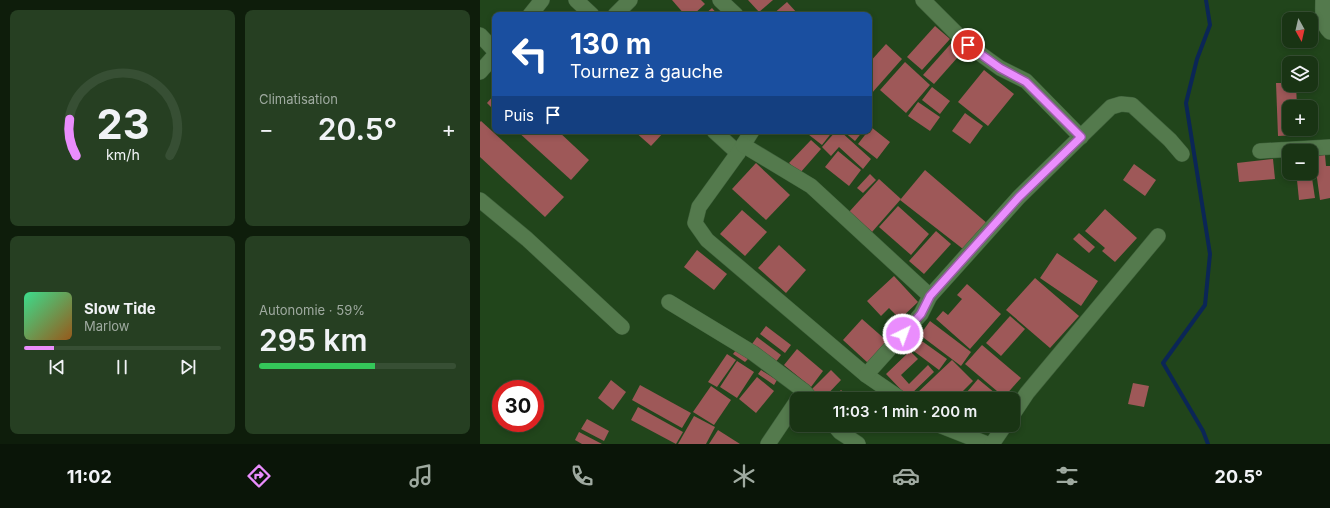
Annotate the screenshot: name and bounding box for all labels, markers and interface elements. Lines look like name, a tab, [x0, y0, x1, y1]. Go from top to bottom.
north arrow	[1282, 12, 1318, 48]
map controls	[1282, 12, 1318, 180]
text: 130 m	[570, 27, 651, 61]
icon: left	[504, 28, 556, 80]
pin	[951, 28, 985, 62]
icon: arrive	[957, 34, 979, 56]
button: layers	[1282, 56, 1318, 92]
text: Tournez à gauche	[570, 61, 723, 82]
text: Climatisation	[259, 91, 338, 107]
text: 23	[96, 99, 149, 149]
button: +	[1282, 100, 1318, 136]
icon: arrive	[542, 104, 564, 126]
text: Puis	[504, 106, 534, 125]
text: 20.5°	[318, 111, 397, 147]
text: −	[259, 116, 274, 142]
text: +	[441, 116, 456, 142]
button: −	[1282, 144, 1318, 180]
text: km/h	[106, 146, 139, 163]
text: Slow Tide	[84, 299, 156, 318]
text: Autonomie · 59%	[259, 302, 365, 318]
position arrow	[882, 313, 924, 355]
text: Marlow	[84, 318, 130, 334]
text: 295 km	[259, 322, 367, 358]
icon: previous	[46, 356, 68, 378]
icon: pause	[111, 356, 133, 378]
icon: next	[177, 356, 199, 378]
speed limit sign: 30	[492, 380, 544, 432]
text: 11:03 · 1 min · 200 m	[833, 402, 977, 421]
icon: directions	[245, 462, 273, 490]
icon: music	[407, 462, 435, 490]
icon: phone	[568, 462, 596, 490]
icon: climate	[730, 462, 758, 490]
icon: car	[892, 462, 920, 490]
icon: filters	[1053, 462, 1081, 490]
text: 11:02	[67, 466, 112, 487]
text: 20.5°	[1215, 466, 1263, 487]

